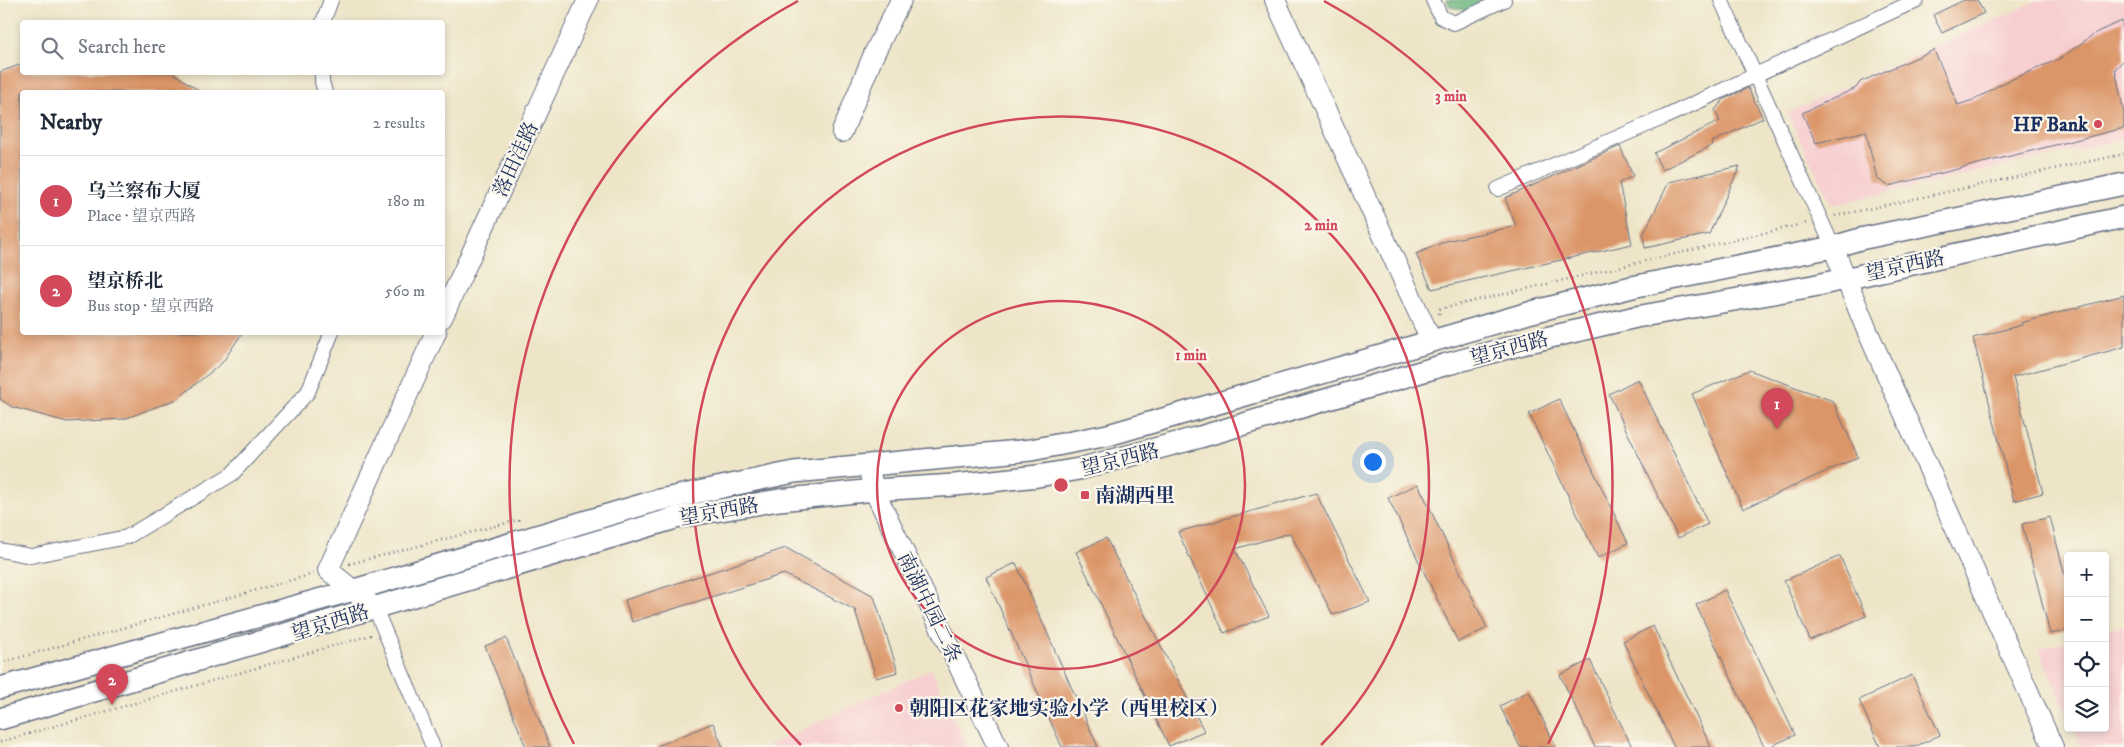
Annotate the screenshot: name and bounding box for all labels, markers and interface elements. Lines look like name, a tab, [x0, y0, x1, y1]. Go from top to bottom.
search box	[20, 20, 445, 75]
icon: search	[38, 34, 66, 62]
text: Search here	[78, 36, 166, 59]
text: 3 min	[1435, 87, 1467, 106]
text: Nearby	[40, 110, 102, 136]
text: 2 results	[373, 113, 425, 133]
place label: HF Bank	[2013, 113, 2089, 138]
street label: 落田洼路	[488, 118, 545, 201]
marker: HF Bank	[2092, 118, 2104, 130]
text: 乌兰察布大厦	[87, 180, 201, 203]
text: 1	[53, 191, 59, 211]
text: 180 m	[387, 191, 425, 211]
text: Place · 望京西路	[87, 206, 196, 226]
text: 2 min	[1304, 216, 1338, 235]
street label: 望京西路	[1864, 246, 1947, 287]
text: 望京桥北	[87, 270, 163, 293]
text: 2	[52, 281, 60, 301]
text: 560 m	[385, 281, 425, 301]
text: Bus stop · 望京西路	[87, 296, 215, 316]
street label: 望京西路	[1468, 327, 1551, 372]
text: 1 min	[1175, 346, 1207, 365]
pin: 1	[1761, 388, 1793, 429]
street label: 望京西路	[1079, 439, 1162, 482]
your location	[1360, 449, 1386, 475]
centre of rings	[1052, 476, 1070, 494]
place label: 南湖西里	[1095, 484, 1175, 509]
marker: 南湖西里	[1079, 489, 1091, 501]
street label: 望京西路	[678, 493, 761, 532]
street label: 南湖中园二条	[891, 548, 966, 667]
map controls	[2064, 552, 2109, 732]
button: +	[2064, 552, 2109, 597]
button: −	[2064, 597, 2109, 642]
street label: 望京西路	[289, 600, 372, 647]
button: locate	[2064, 642, 2109, 687]
pin: 2	[96, 664, 128, 705]
button: layers	[2064, 687, 2109, 732]
place label: 朝阳区花家地实验小学（西里校区）	[909, 697, 1229, 722]
marker: 朝阳区花家地实验小学（西里校区）	[893, 702, 905, 714]

